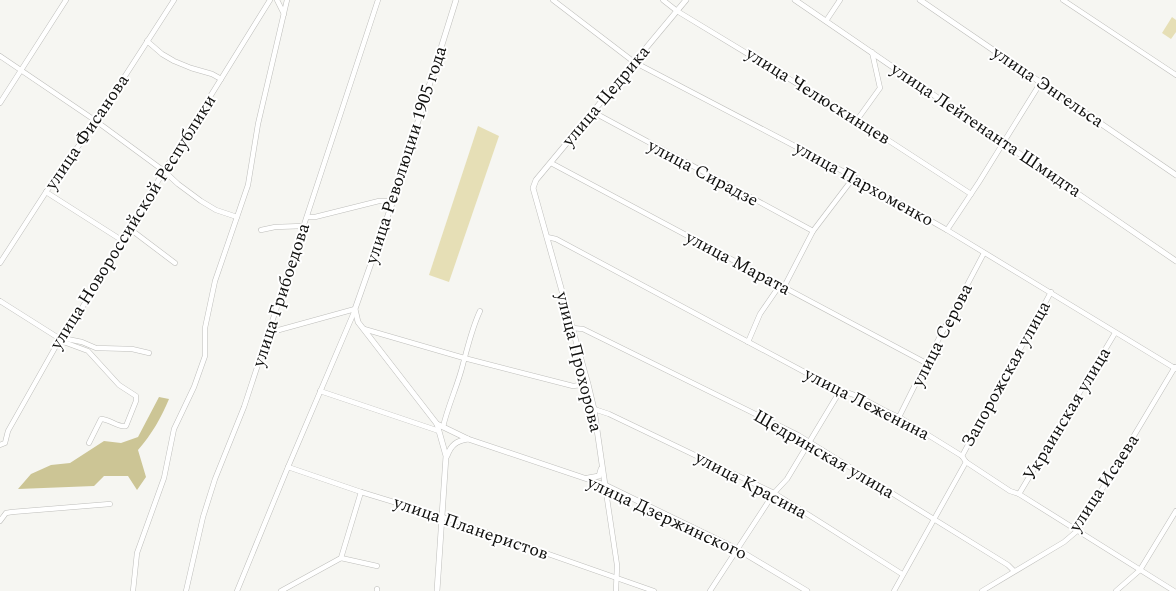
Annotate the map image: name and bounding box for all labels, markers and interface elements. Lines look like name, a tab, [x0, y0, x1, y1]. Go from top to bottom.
street label: улица Цедрика	[555, 39, 657, 153]
street label: улица Энгельса	[986, 39, 1110, 135]
street label: улица Челюскинцев	[739, 40, 896, 152]
street label: улица Революции 1905 года	[358, 42, 454, 268]
street label: улица Лейтенанта Шмидта	[884, 55, 1087, 204]
street label: улица Фисанова	[37, 68, 136, 196]
street label: улица Новороссийской Республики	[42, 89, 223, 356]
street label: улица Сирадзе	[642, 132, 763, 214]
street label: улица Пархоменко	[788, 134, 939, 234]
street label: улица Грибоедова	[245, 219, 317, 372]
street label: улица Марата	[680, 223, 796, 302]
street label: улица Серова	[904, 278, 980, 392]
street label: улица Прохорова	[548, 288, 610, 435]
street label: Запорожская улица	[954, 296, 1058, 452]
street label: Украинская улица	[1016, 342, 1118, 486]
street label: улица Леженина	[799, 360, 935, 447]
street label: Щедринская улица	[748, 403, 900, 506]
street label: улица Исаева	[1062, 428, 1146, 538]
street label: улица Красина	[689, 444, 812, 526]
street label: улица Дзержинского	[581, 469, 752, 567]
street label: улица Планеристов	[389, 489, 552, 567]

